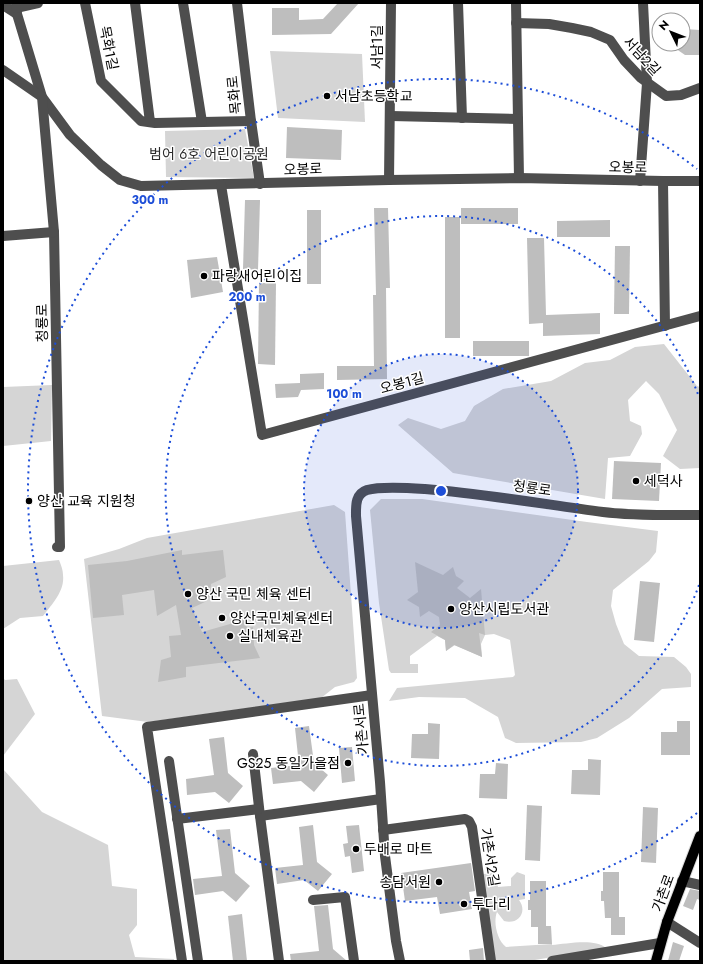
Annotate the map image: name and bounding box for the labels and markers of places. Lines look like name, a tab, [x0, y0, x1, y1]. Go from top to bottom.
place label: 서남초등학교	[335, 86, 412, 106]
marker: 서남초등학교	[322, 91, 332, 101]
place label: 파랑새어린이집	[212, 266, 302, 286]
marker: 파랑새어린이집	[199, 271, 209, 281]
place label: 세덕사	[644, 471, 683, 491]
marker: 세덕사	[631, 476, 641, 486]
centre of rings	[434, 484, 448, 498]
place label: 양산 교육 지원청	[37, 491, 136, 511]
marker: 양산 교육 지원청	[24, 496, 34, 506]
place label: 양산 국민 체육 센터	[196, 584, 312, 604]
marker: 양산 국민 체육 센터	[183, 589, 193, 599]
place label: 양산시립도서관	[459, 599, 549, 619]
marker: 양산시립도서관	[446, 604, 456, 614]
place label: 양산국민체육센터	[230, 608, 333, 628]
marker: 양산국민체육센터	[217, 613, 227, 623]
place label: 실내체육관	[238, 626, 303, 646]
marker: 실내체육관	[225, 631, 235, 641]
place label: GS25 동일가을점	[237, 753, 340, 773]
marker: GS25 동일가을점	[343, 758, 353, 768]
place label: 두배로 마트	[364, 839, 433, 859]
marker: 두배로 마트	[351, 844, 361, 854]
place label: 송담서원	[379, 872, 431, 892]
marker: 송담서원	[434, 877, 444, 887]
place label: 투다리	[472, 894, 511, 914]
marker: 투다리	[459, 899, 469, 909]

